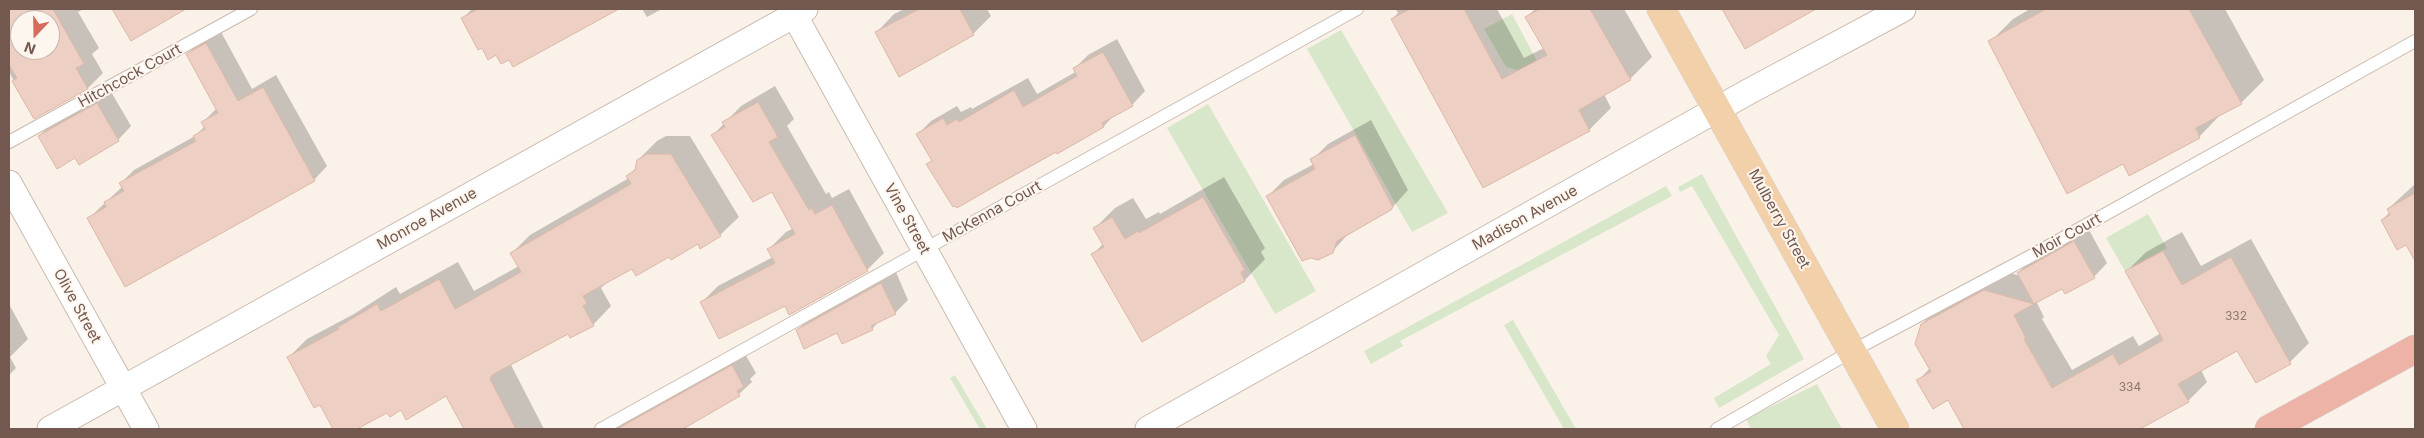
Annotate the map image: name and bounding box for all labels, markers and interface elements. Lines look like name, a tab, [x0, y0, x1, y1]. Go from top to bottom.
north arrow	[10, 10, 60, 60]
text: N	[22, 39, 38, 58]
street label: Hitchcock Court	[75, 40, 185, 112]
street label: Mulberry Street	[1744, 166, 1814, 272]
street label: McKenna Court	[939, 177, 1045, 247]
street label: Vine Street	[880, 180, 934, 258]
street label: Madison Avenue	[1469, 182, 1581, 254]
street label: Monroe Avenue	[374, 184, 480, 254]
street label: Moir Court	[2030, 210, 2104, 262]
street label: Olive Street	[49, 266, 105, 346]
house number: 332	[2225, 309, 2247, 323]
house number: 334	[2119, 380, 2141, 394]

